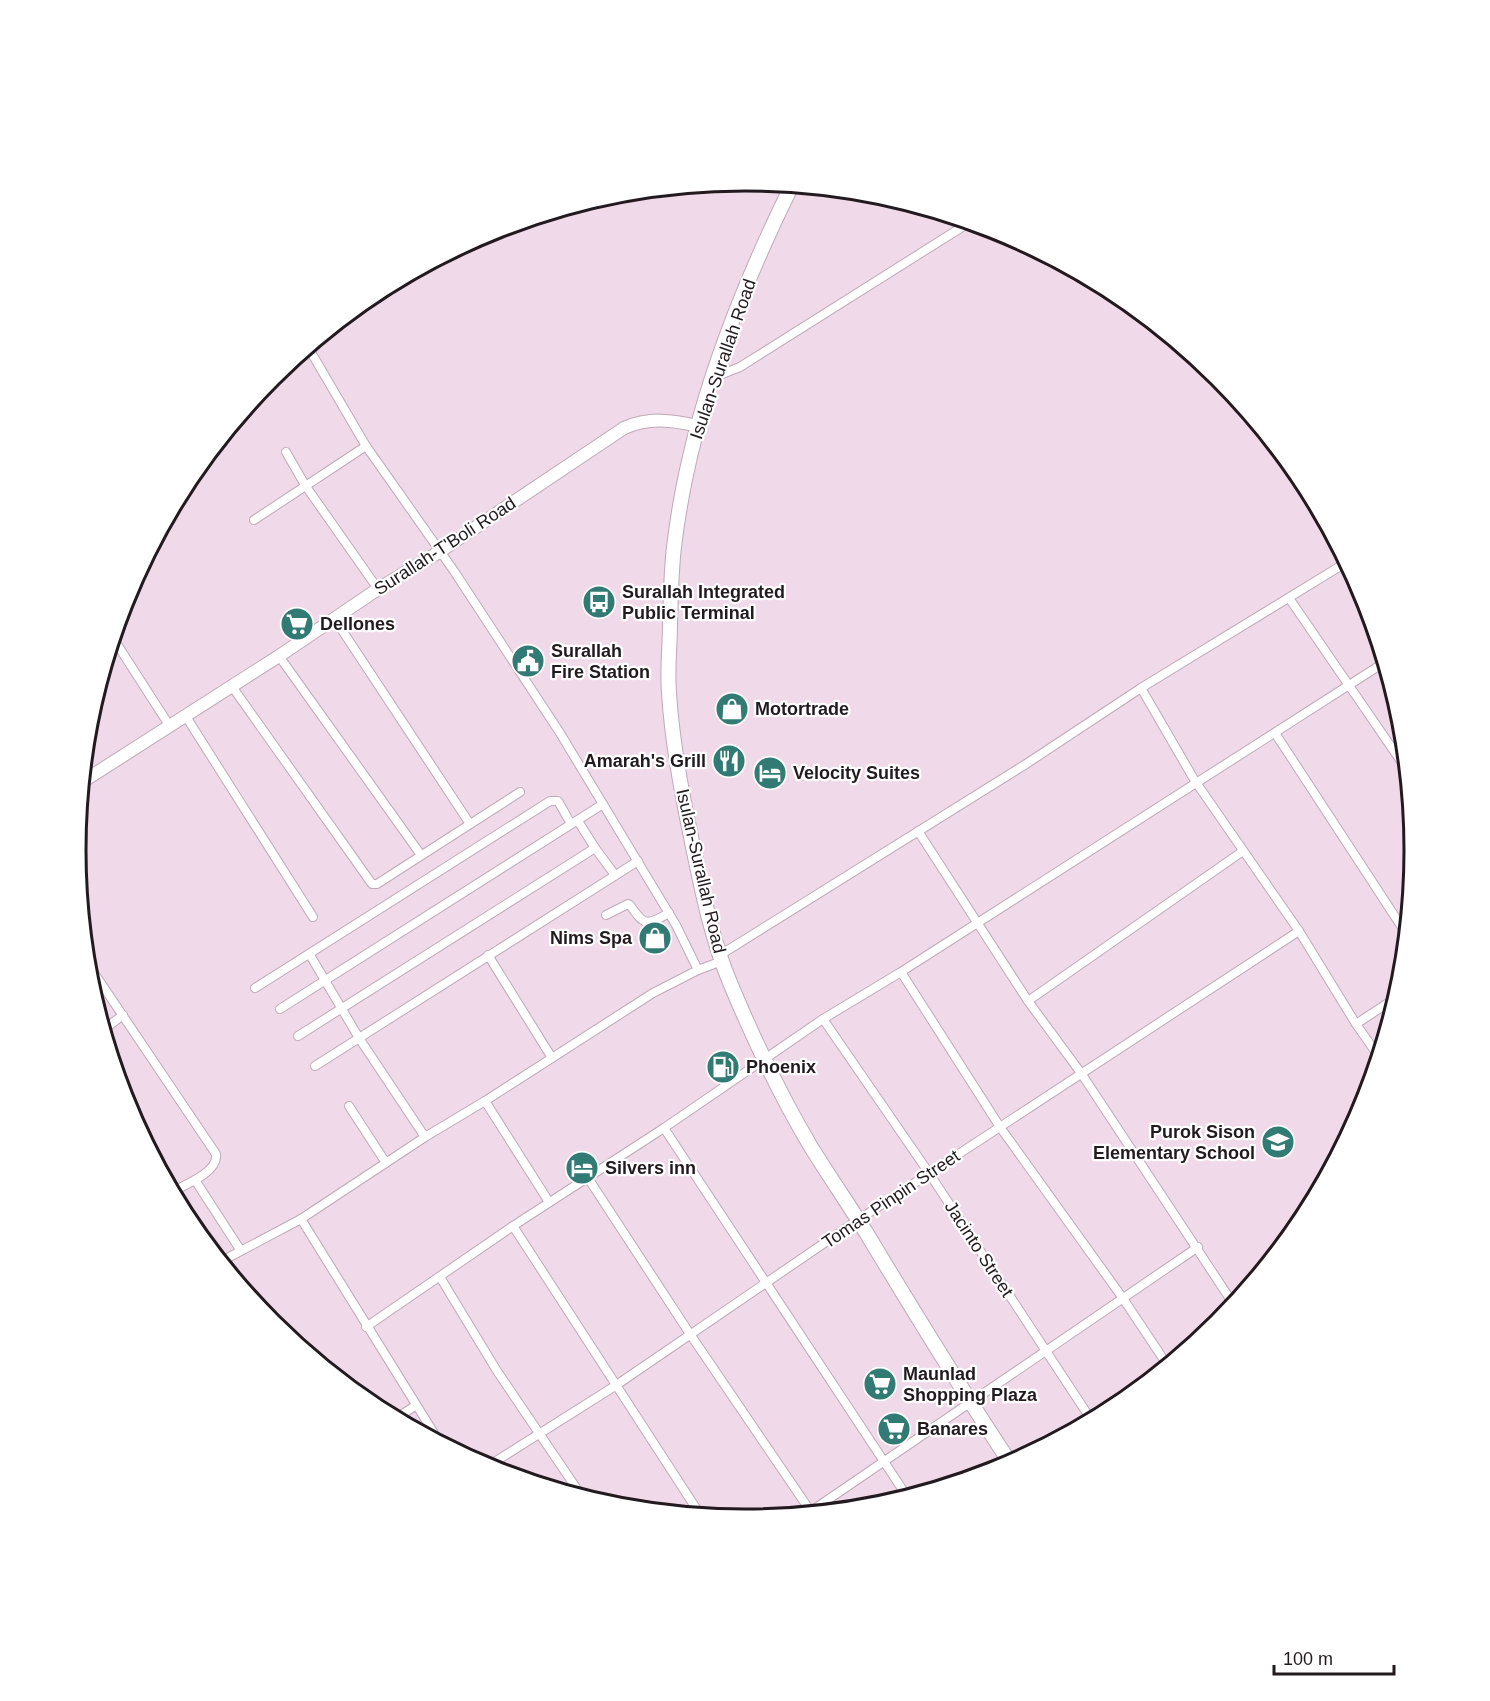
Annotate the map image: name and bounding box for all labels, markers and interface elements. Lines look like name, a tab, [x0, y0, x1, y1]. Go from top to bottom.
street label: Isulan-Surallah Road	[686, 276, 760, 442]
street label: Surallah-T'Boli Road	[371, 493, 519, 599]
place label: Surallah Integrated Public Terminal	[622, 582, 785, 623]
bus stop icon: Surallah Integrated Public Terminal	[581, 584, 617, 620]
supermarket icon: Dellones	[279, 606, 315, 642]
place label: Dellones	[320, 614, 395, 634]
place label: Surallah Fire Station	[551, 641, 650, 682]
public building icon: Surallah Fire Station	[510, 643, 546, 679]
shop icon: Motortrade	[714, 691, 750, 727]
place label: Motortrade	[755, 699, 849, 719]
restaurant icon: Amarah's Grill	[711, 743, 747, 779]
place label: Amarah's Grill	[584, 751, 706, 771]
hotel icon: Velocity Suites	[752, 755, 788, 791]
place label: Velocity Suites	[793, 763, 920, 783]
street label: Isulan-Surallah Road	[672, 787, 730, 955]
shop icon: Nims Spa	[637, 920, 673, 956]
place label: Nims Spa	[550, 928, 633, 948]
fuel station icon: Phoenix	[705, 1049, 741, 1085]
place label: Phoenix	[746, 1057, 816, 1077]
place label: Purok Sison Elementary School	[1093, 1122, 1255, 1163]
school or university icon: Purok Sison Elementary School	[1260, 1124, 1296, 1160]
street label: Tomas Pinpin Street	[819, 1146, 963, 1252]
hotel icon: Silvers inn	[564, 1150, 600, 1186]
place label: Silvers inn	[605, 1158, 696, 1178]
street label: Jacinto Street	[941, 1197, 1017, 1301]
place label: Maunlad Shopping Plaza	[903, 1364, 1038, 1405]
supermarket icon: Maunlad Shopping Plaza	[862, 1366, 898, 1402]
supermarket icon: Banares	[876, 1411, 912, 1447]
place label: Banares	[917, 1419, 988, 1439]
scale bar	[1274, 1638, 1394, 1676]
text: 100 m	[1283, 1649, 1333, 1669]

